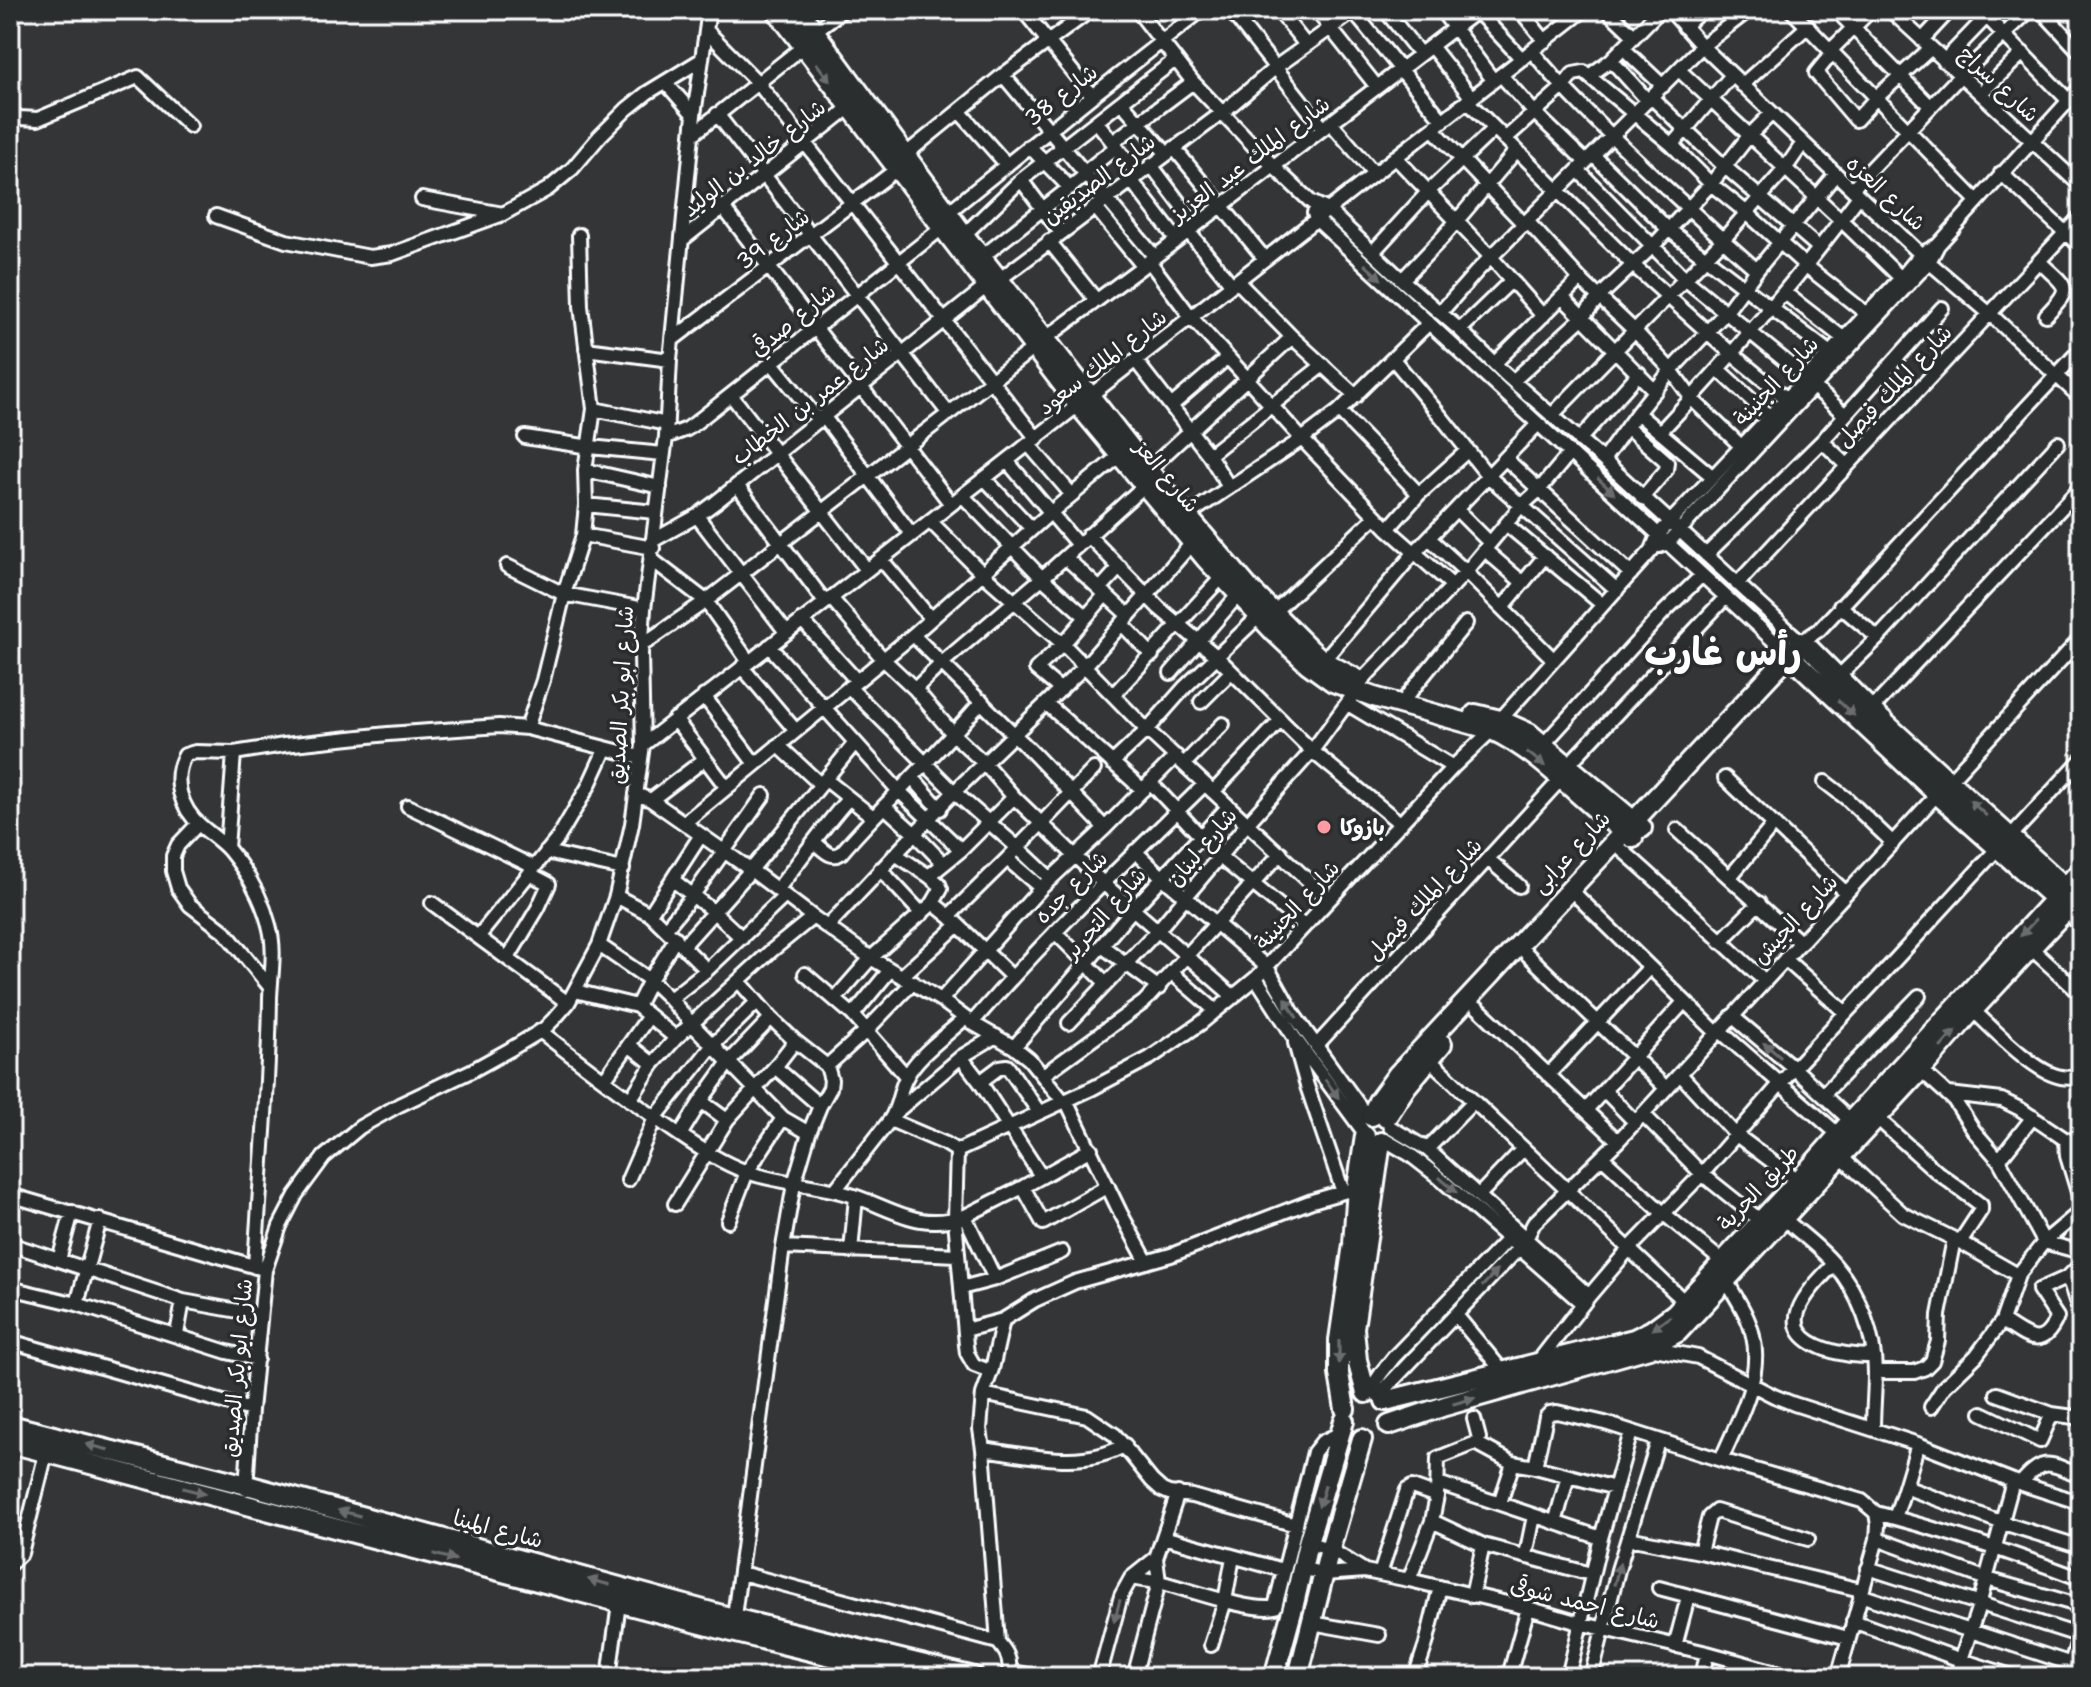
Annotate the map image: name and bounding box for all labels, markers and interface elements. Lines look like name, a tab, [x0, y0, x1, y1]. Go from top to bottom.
street label: شارع سراج	[1952, 39, 2046, 130]
street label: شارع 38	[1018, 57, 1104, 133]
one-way arrow	[815, 62, 831, 82]
street label: شارع الملك عبد العزيز	[1163, 89, 1336, 231]
street label: شارع خالد بن الوليد	[676, 93, 832, 224]
street label: شارع الصديقين	[1037, 127, 1162, 232]
street label: شارع العزه	[1839, 149, 1932, 238]
street label: شارع 39	[730, 202, 816, 277]
one-way arrow	[1364, 263, 1383, 281]
street label: شارع صدقي	[744, 277, 843, 365]
street label: شارع الملك سعود	[1031, 302, 1173, 422]
street label: شارع الملك فيصل	[1830, 318, 1959, 454]
street label: شارع عمر بن الخطاب	[725, 330, 895, 472]
street label: شارع الجنينة	[1727, 330, 1826, 433]
street label: شارع العز	[1126, 432, 1206, 519]
one-way arrow	[1596, 477, 1615, 495]
street label: شارع ابو بكر الصديق	[602, 605, 641, 785]
district label: رأس غارب	[1644, 626, 1802, 677]
one-way arrow	[1836, 698, 1855, 716]
one-way arrow	[1526, 750, 1546, 767]
one-way arrow	[1969, 799, 1988, 817]
street label: شارع لبنان	[1161, 801, 1244, 893]
street label: شارع عرابى	[1525, 804, 1618, 900]
place label: بازوكا	[1340, 813, 1385, 842]
marker: بازوكا	[1315, 818, 1333, 836]
street label: شارع الملك فيصل	[1360, 831, 1489, 967]
street label: شارع جده	[1028, 844, 1115, 931]
street label: شارع الجنينة	[1248, 854, 1347, 957]
street label: شارع التحرير	[1056, 861, 1153, 967]
street label: شارع الجيش	[1746, 868, 1845, 971]
one-way arrow	[2020, 918, 2038, 937]
one-way arrow	[1284, 997, 1298, 1019]
one-way arrow	[1938, 1030, 1956, 1049]
one-way arrow	[1763, 1042, 1783, 1059]
one-way arrow	[1323, 1078, 1339, 1099]
street label: طريق الحرية	[1711, 1139, 1805, 1237]
one-way arrow	[1438, 1176, 1458, 1193]
one-way arrow	[1481, 1269, 1499, 1288]
street label: شارع ابو بكر الصديق	[215, 1277, 260, 1459]
one-way arrow	[1650, 1315, 1672, 1331]
one-way arrow	[1333, 1340, 1345, 1365]
one-way arrow	[1452, 1394, 1476, 1407]
one-way arrow	[85, 1441, 110, 1453]
one-way arrow	[1315, 1484, 1328, 1508]
one-way arrow	[181, 1486, 206, 1498]
street label: شارع المينا	[450, 1503, 546, 1556]
one-way arrow	[336, 1506, 360, 1519]
one-way arrow	[433, 1552, 458, 1564]
one-way arrow	[1612, 1562, 1624, 1587]
street label: شارع احمد شوقى	[1507, 1570, 1663, 1637]
one-way arrow	[587, 1575, 611, 1588]
one-way arrow	[1110, 1599, 1123, 1623]

